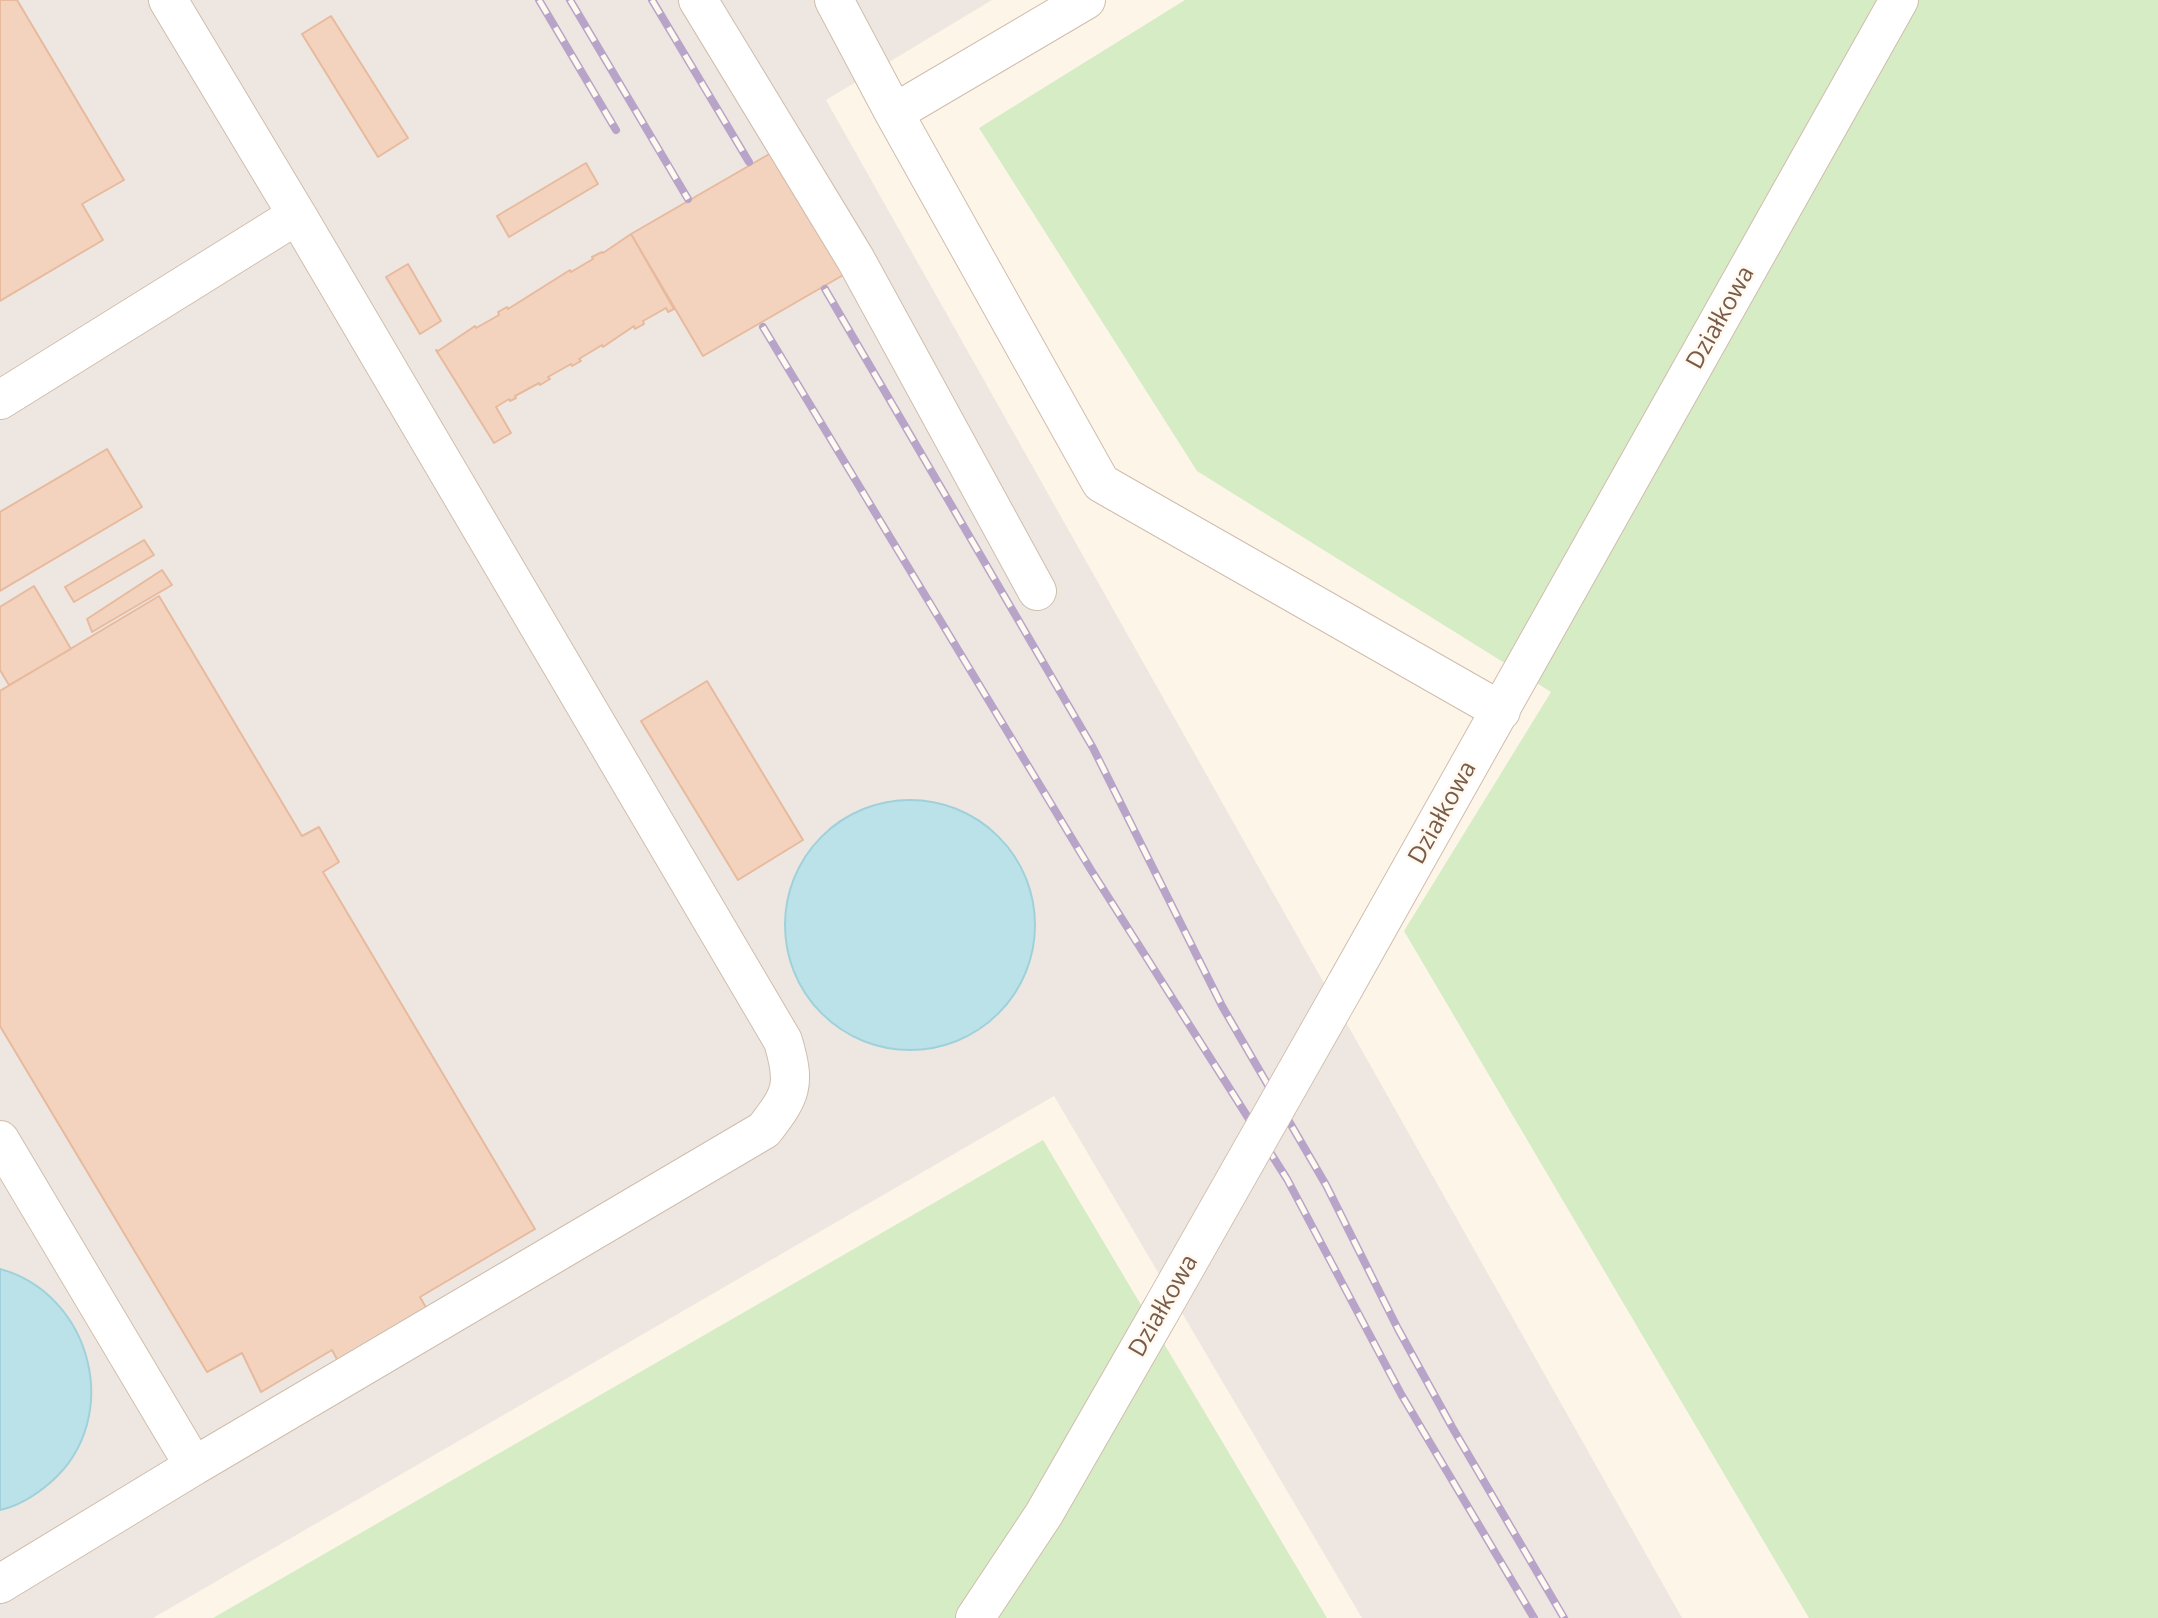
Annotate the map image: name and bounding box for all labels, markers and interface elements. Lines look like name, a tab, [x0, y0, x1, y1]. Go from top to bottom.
street label: Działkowa	[1681, 262, 1761, 374]
street label: Działkowa	[1403, 757, 1483, 869]
street label: Działkowa	[1123, 1250, 1205, 1362]

